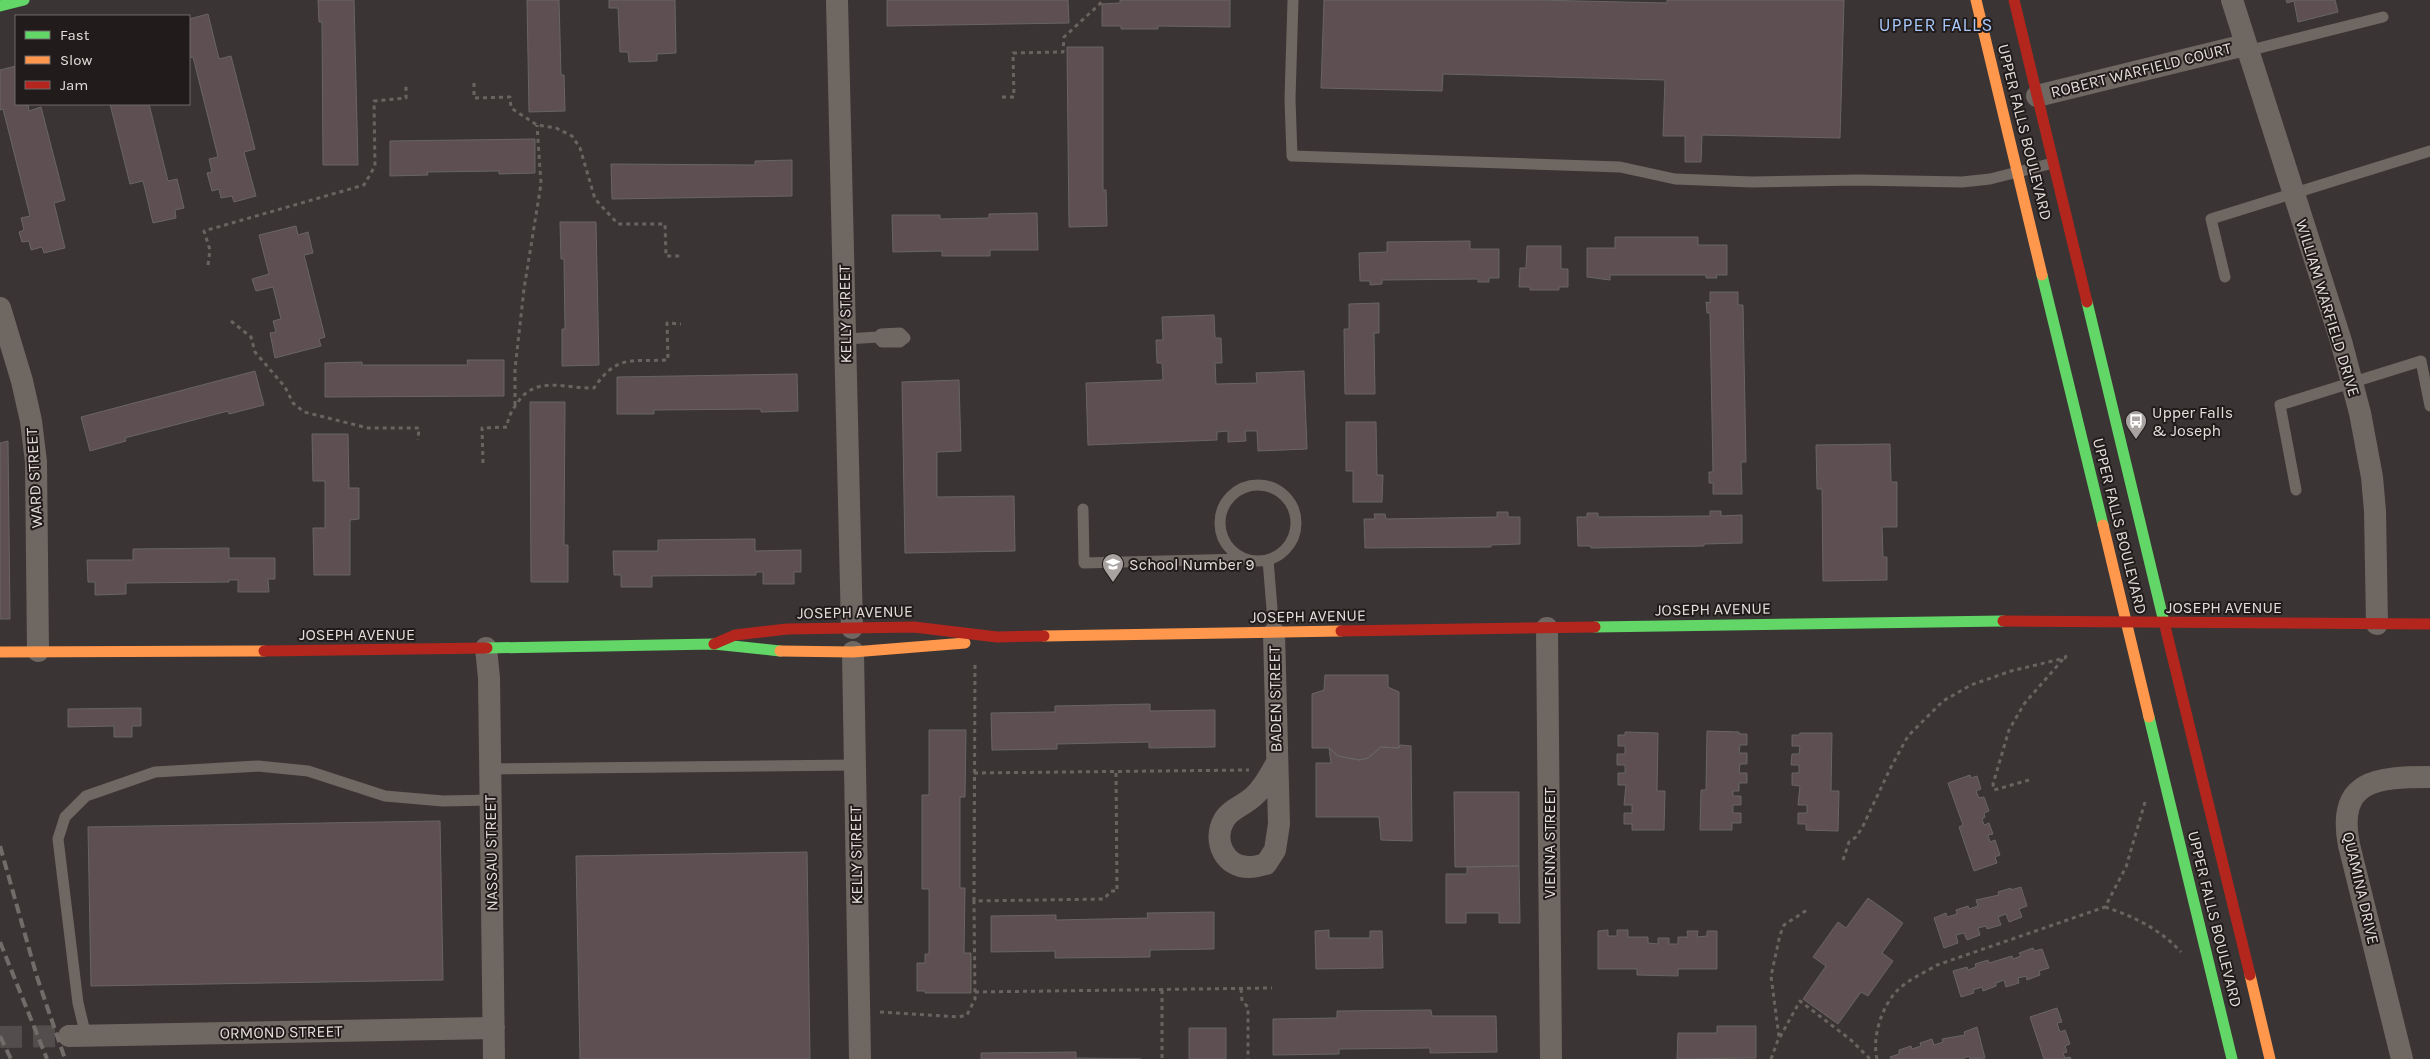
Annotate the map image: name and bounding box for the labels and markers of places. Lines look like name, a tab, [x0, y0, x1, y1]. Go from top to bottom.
place label: Upper Falls & Joseph	[2152, 403, 2233, 440]
bus stop icon: Upper Falls & Joseph	[2124, 409, 2148, 440]
school or university icon: School Number 9	[1101, 552, 1125, 583]
place label: School Number 9	[1129, 555, 1255, 574]

